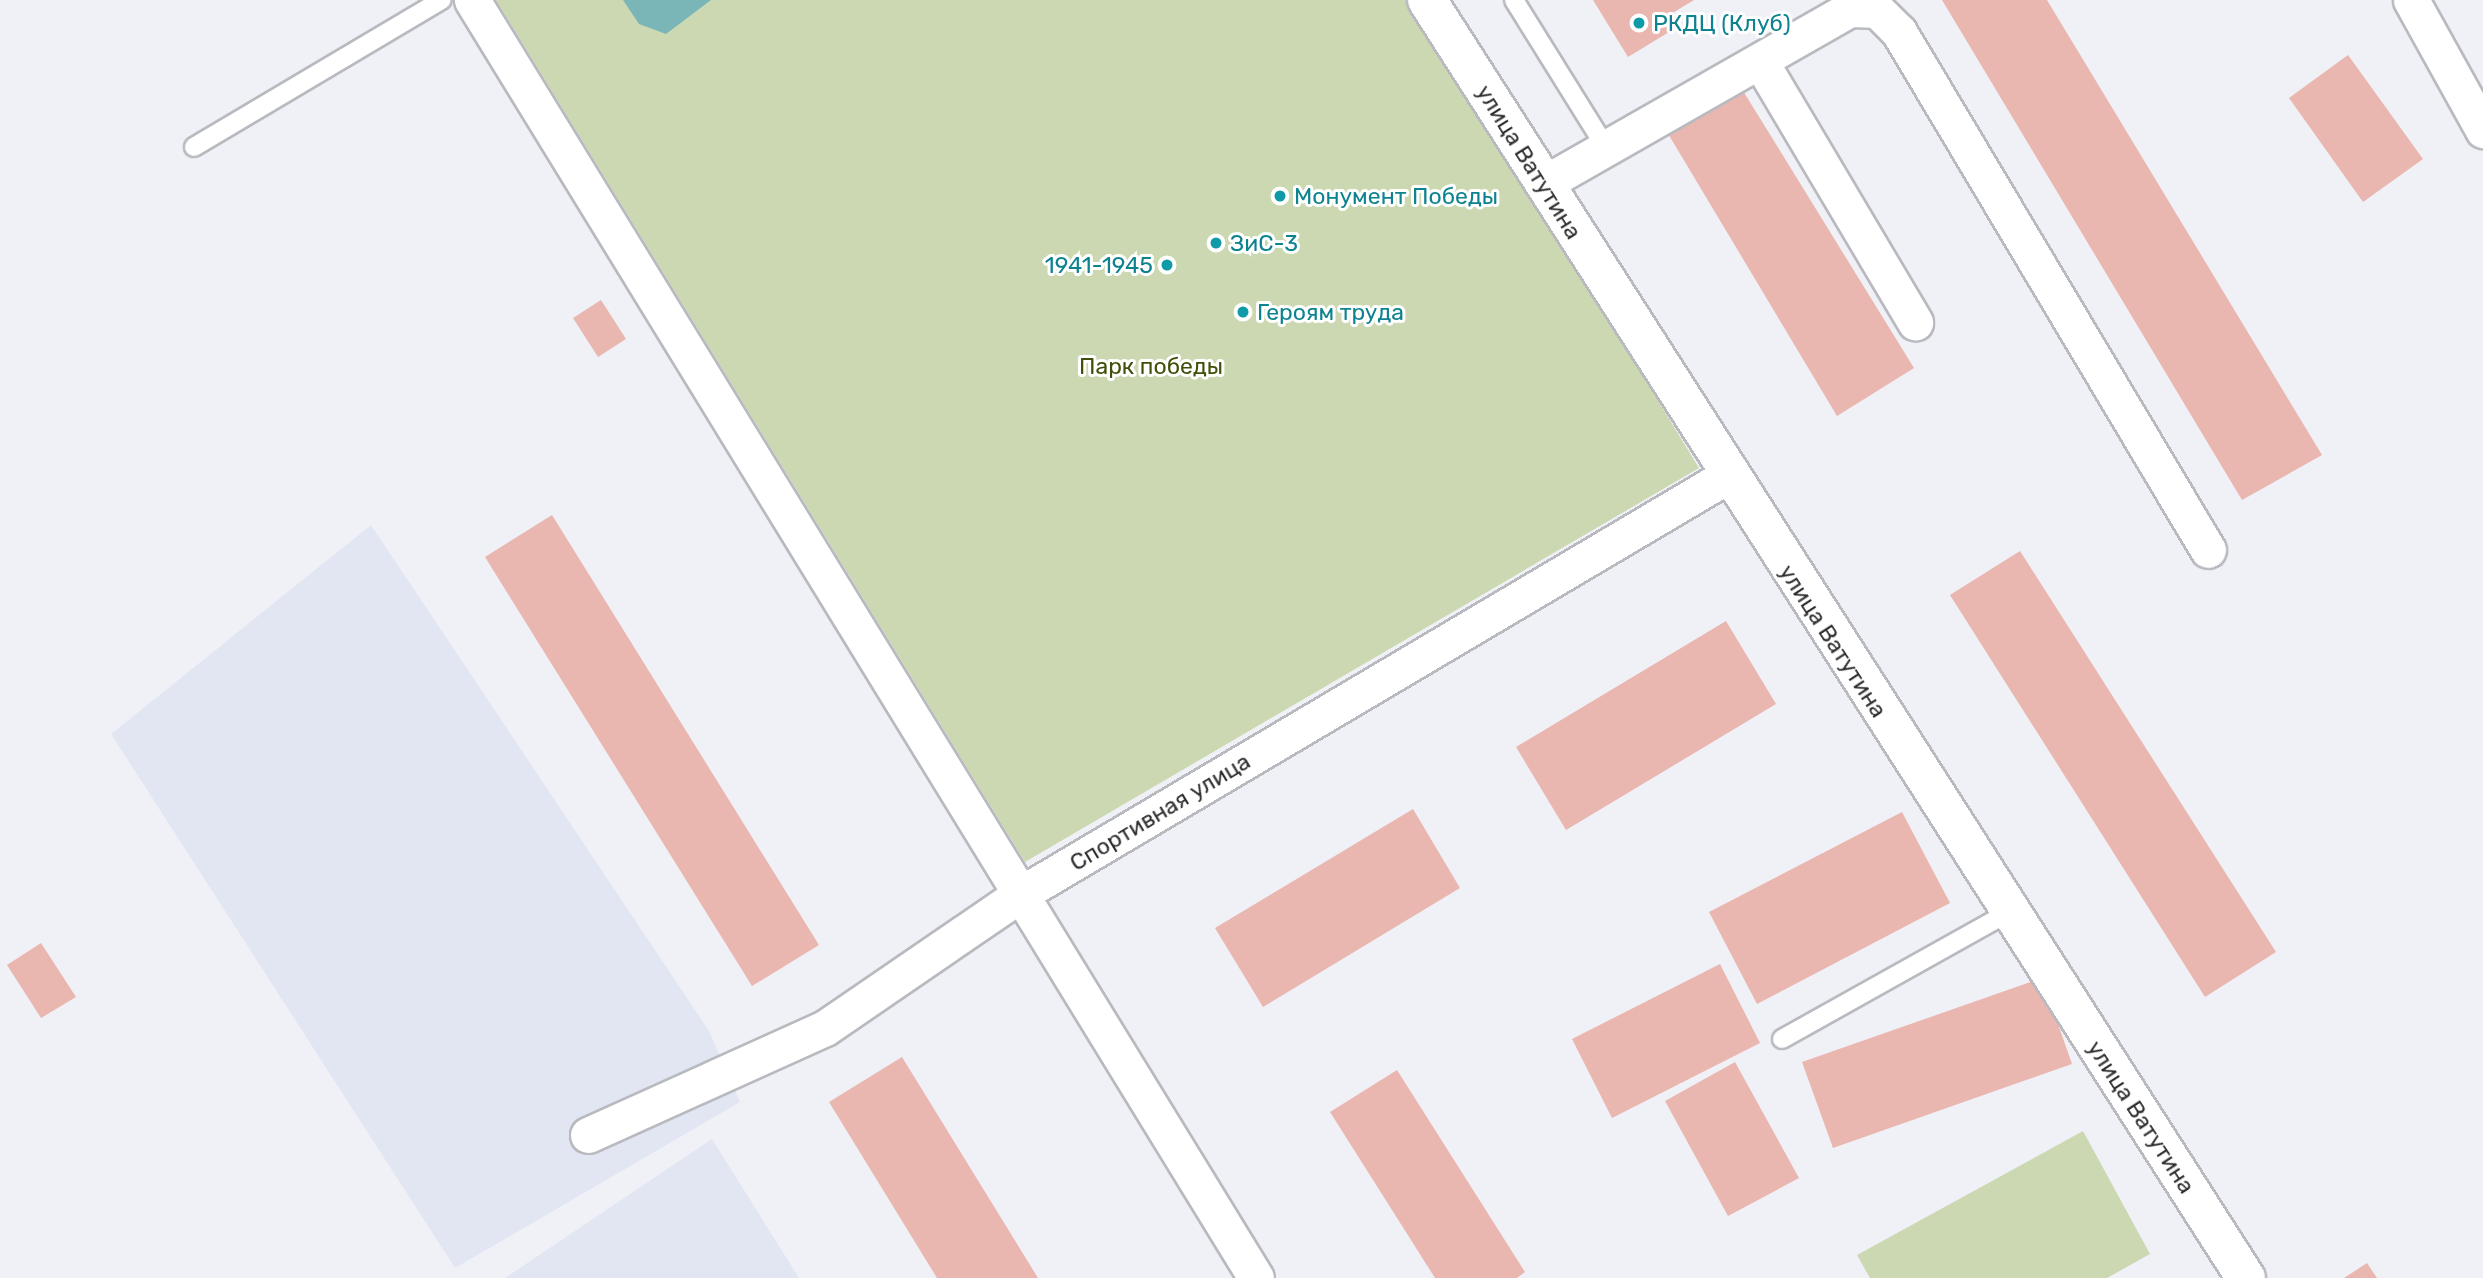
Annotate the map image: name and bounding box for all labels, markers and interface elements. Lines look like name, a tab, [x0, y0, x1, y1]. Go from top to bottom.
place label: РКДЦ (Клуб)	[1653, 9, 1791, 37]
marker: РКДЦ (Клуб)	[1631, 15, 1647, 31]
street label: улица Ватутина	[1470, 80, 1588, 244]
place label: Монумент Победы	[1294, 182, 1498, 210]
marker: Монумент Победы	[1272, 188, 1288, 204]
place label: ЗиС-3	[1230, 229, 1298, 257]
marker: ЗиС-3	[1208, 235, 1224, 251]
place label: 1941-1945	[1045, 251, 1153, 279]
marker: 1941-1945	[1159, 257, 1175, 273]
place label: Героям труда	[1257, 298, 1404, 326]
marker: Героям труда	[1235, 304, 1251, 320]
park label: Парк победы	[1079, 352, 1223, 380]
street label: улица Ватутина	[1773, 559, 1893, 723]
street label: Спортивная улица	[1065, 747, 1255, 877]
street label: улица Ватутина	[2081, 1035, 2201, 1199]

